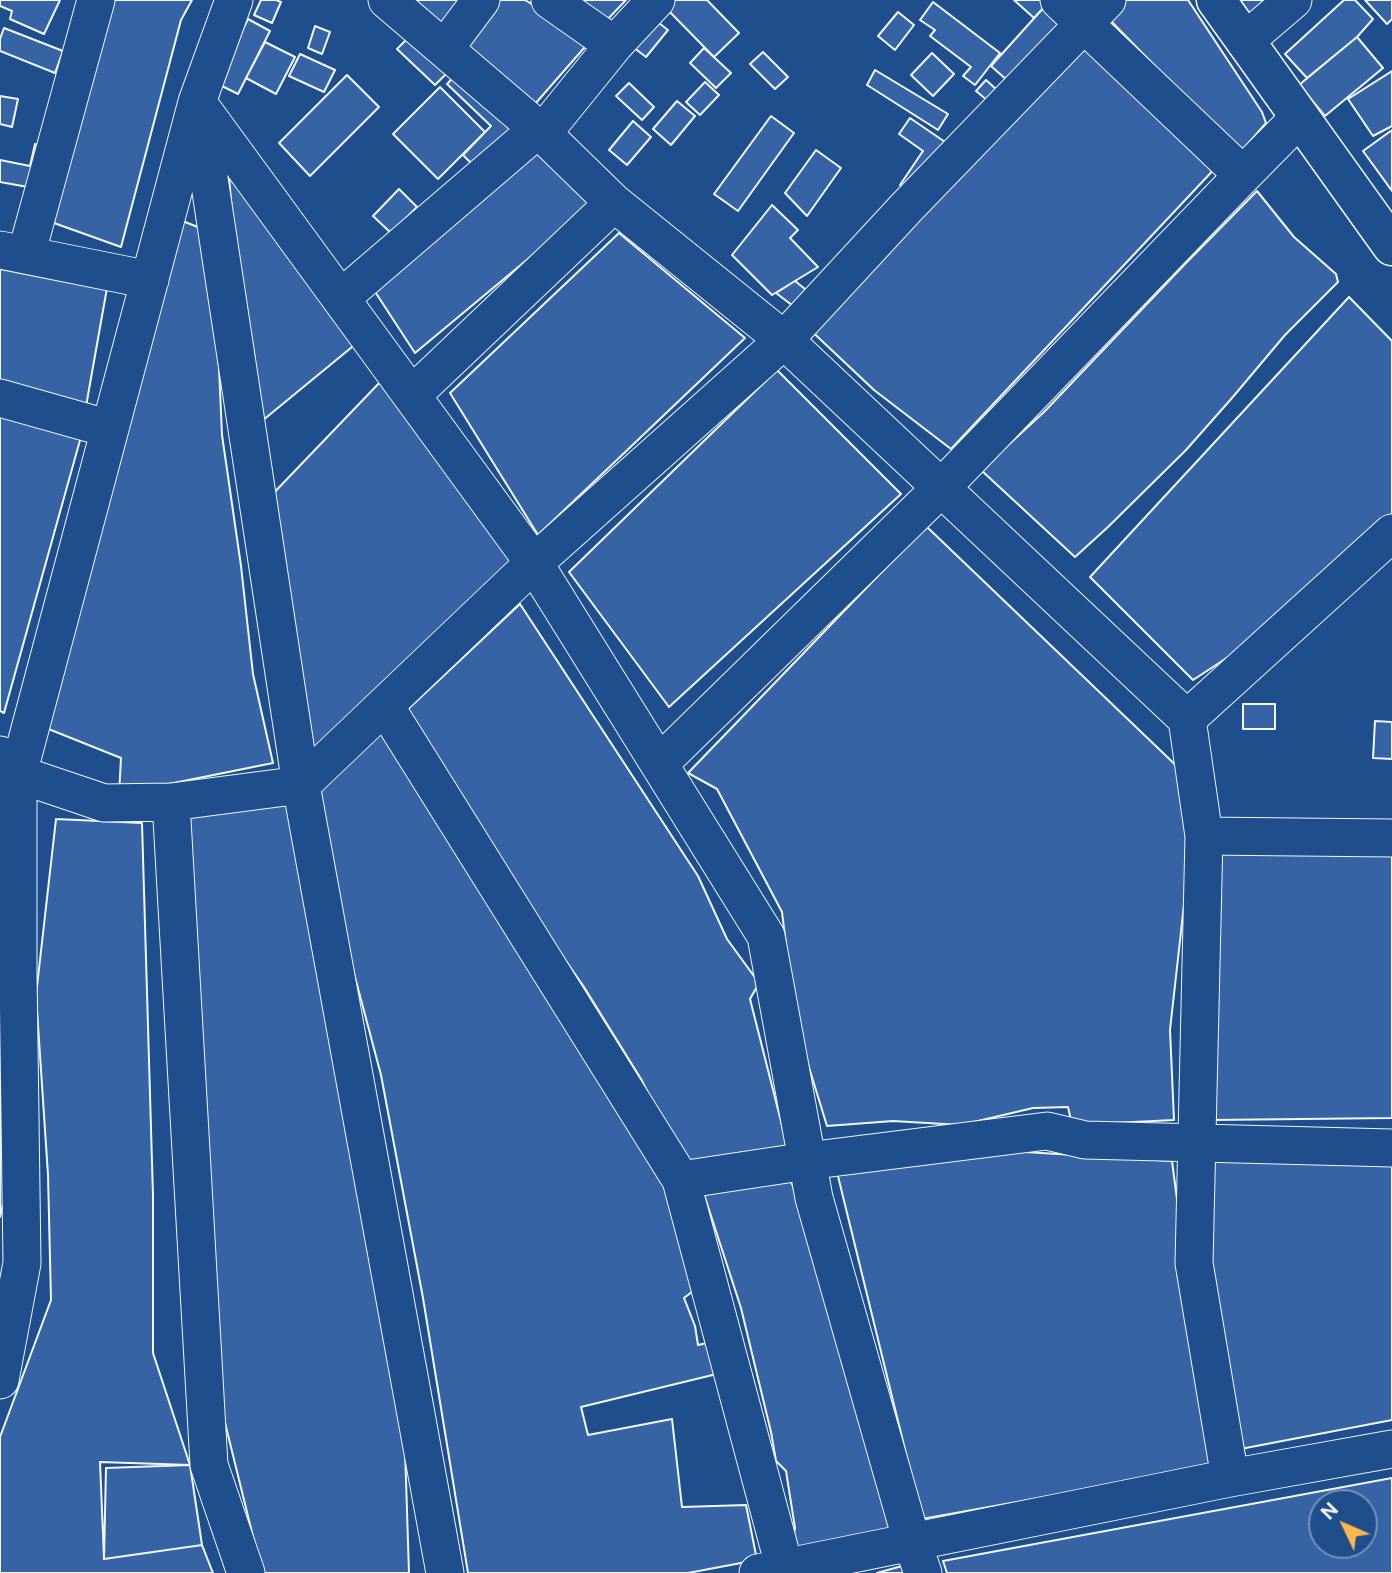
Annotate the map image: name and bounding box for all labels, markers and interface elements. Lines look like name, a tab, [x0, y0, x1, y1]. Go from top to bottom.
north arrow	[1308, 1489, 1378, 1559]
text: N	[1316, 1498, 1342, 1524]

